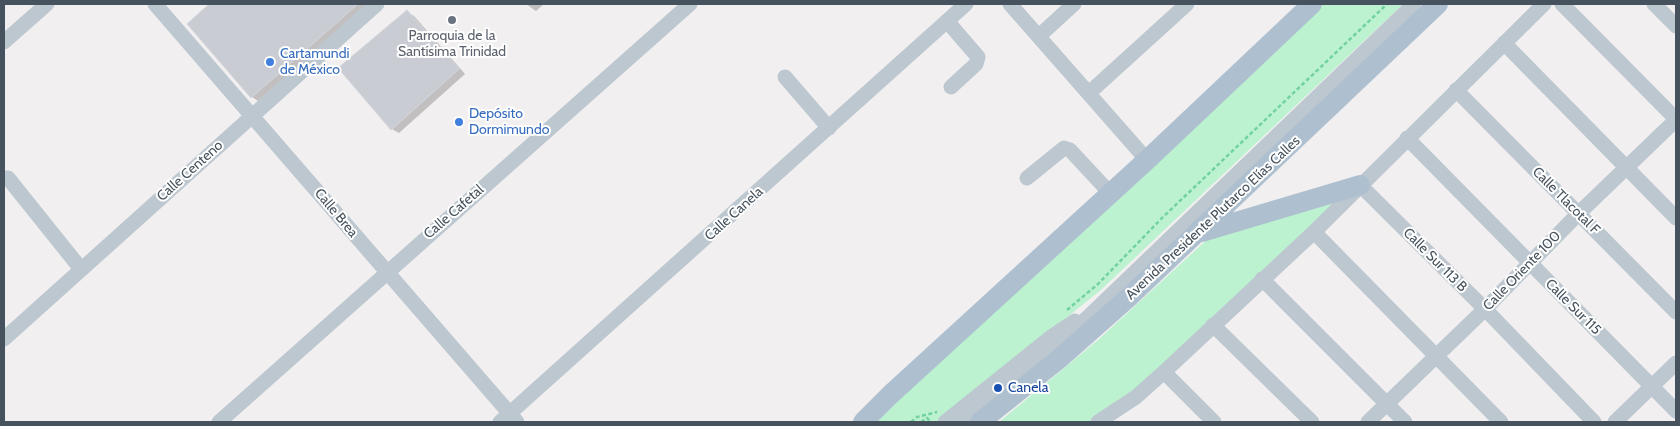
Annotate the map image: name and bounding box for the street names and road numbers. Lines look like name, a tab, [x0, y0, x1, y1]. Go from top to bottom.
street label: Avenida Presidente Plutarco Elías Calles	[1122, 133, 1304, 303]
street label: Calle Centeno	[154, 137, 226, 205]
street label: Calle Tlacotal F	[1529, 164, 1603, 238]
street label: Calle Cafetal	[421, 181, 487, 243]
street label: Calle Canela	[701, 183, 767, 245]
street label: Calle Brea	[311, 185, 361, 241]
street label: Calle Sur 113 B	[1400, 225, 1470, 295]
street label: Calle Oriente 100	[1480, 228, 1564, 314]
street label: Calle Sur 115	[1542, 276, 1604, 338]

